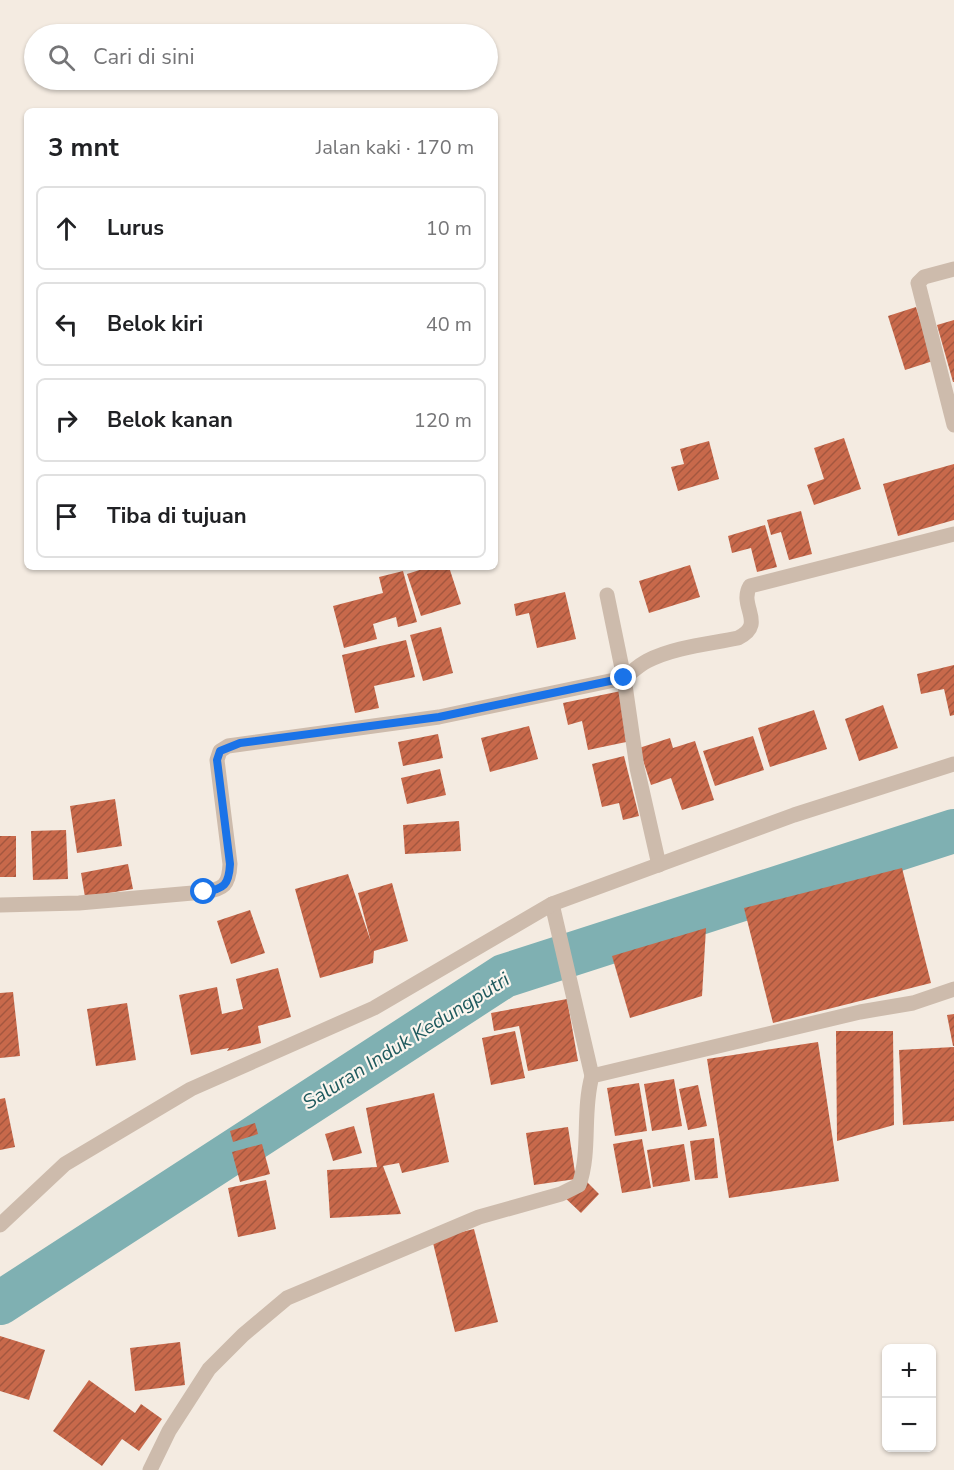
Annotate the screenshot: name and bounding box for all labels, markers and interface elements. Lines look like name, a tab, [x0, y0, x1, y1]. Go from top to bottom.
search box	[24, 24, 498, 90]
icon: search	[45, 41, 78, 74]
text: Cari di sini	[93, 42, 195, 72]
text: 3 mnt	[48, 130, 119, 165]
text: Jalan kaki · 170 m	[316, 134, 474, 161]
icon: ahead	[50, 212, 83, 245]
text: Lurus	[107, 213, 164, 243]
text: 10 m	[426, 215, 472, 242]
icon: left	[50, 308, 83, 341]
text: Belok kiri	[107, 309, 203, 339]
text: 40 m	[426, 311, 472, 338]
icon: right	[50, 404, 83, 437]
text: Belok kanan	[107, 405, 233, 435]
text: 120 m	[414, 407, 472, 434]
icon: arrive	[50, 500, 83, 533]
text: Tiba di tujuan	[107, 501, 247, 531]
route end	[610, 664, 636, 690]
route start	[190, 878, 216, 904]
water label: Saluran Induk Kedungputri	[297, 966, 515, 1116]
map controls	[882, 1344, 936, 1452]
button: +	[882, 1344, 936, 1398]
button: −	[882, 1398, 936, 1452]

